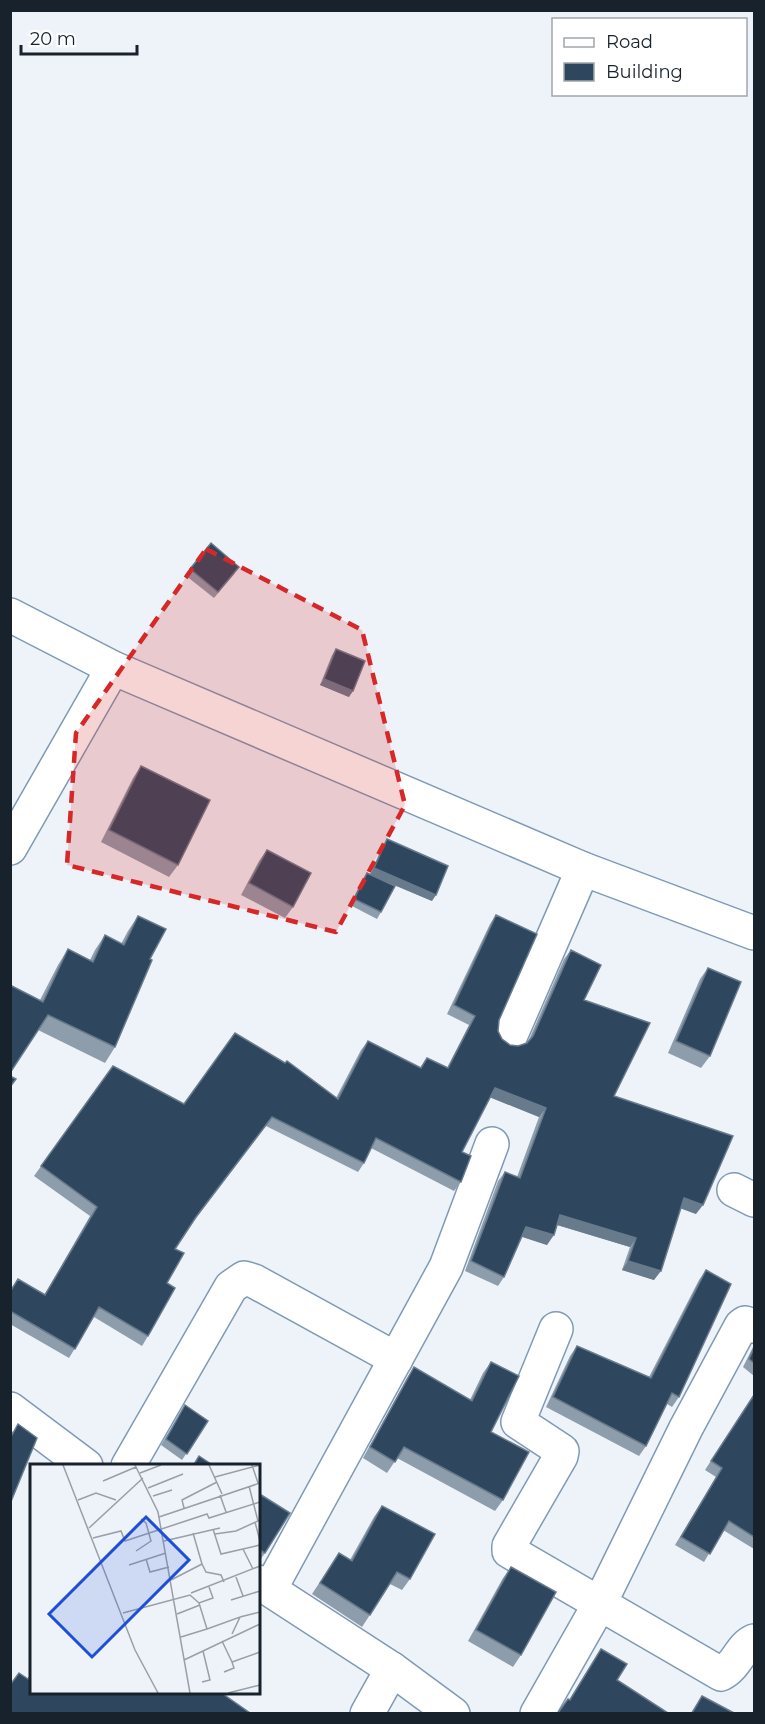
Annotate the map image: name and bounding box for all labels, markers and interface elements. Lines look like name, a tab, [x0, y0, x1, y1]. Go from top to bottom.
scale bar	[21, 18, 136, 56]
legend	[552, 18, 747, 96]
text: 20 m	[30, 28, 76, 50]
text: Road	[606, 31, 653, 53]
text: Building	[606, 61, 683, 83]
inset map	[30, 1464, 260, 1694]

